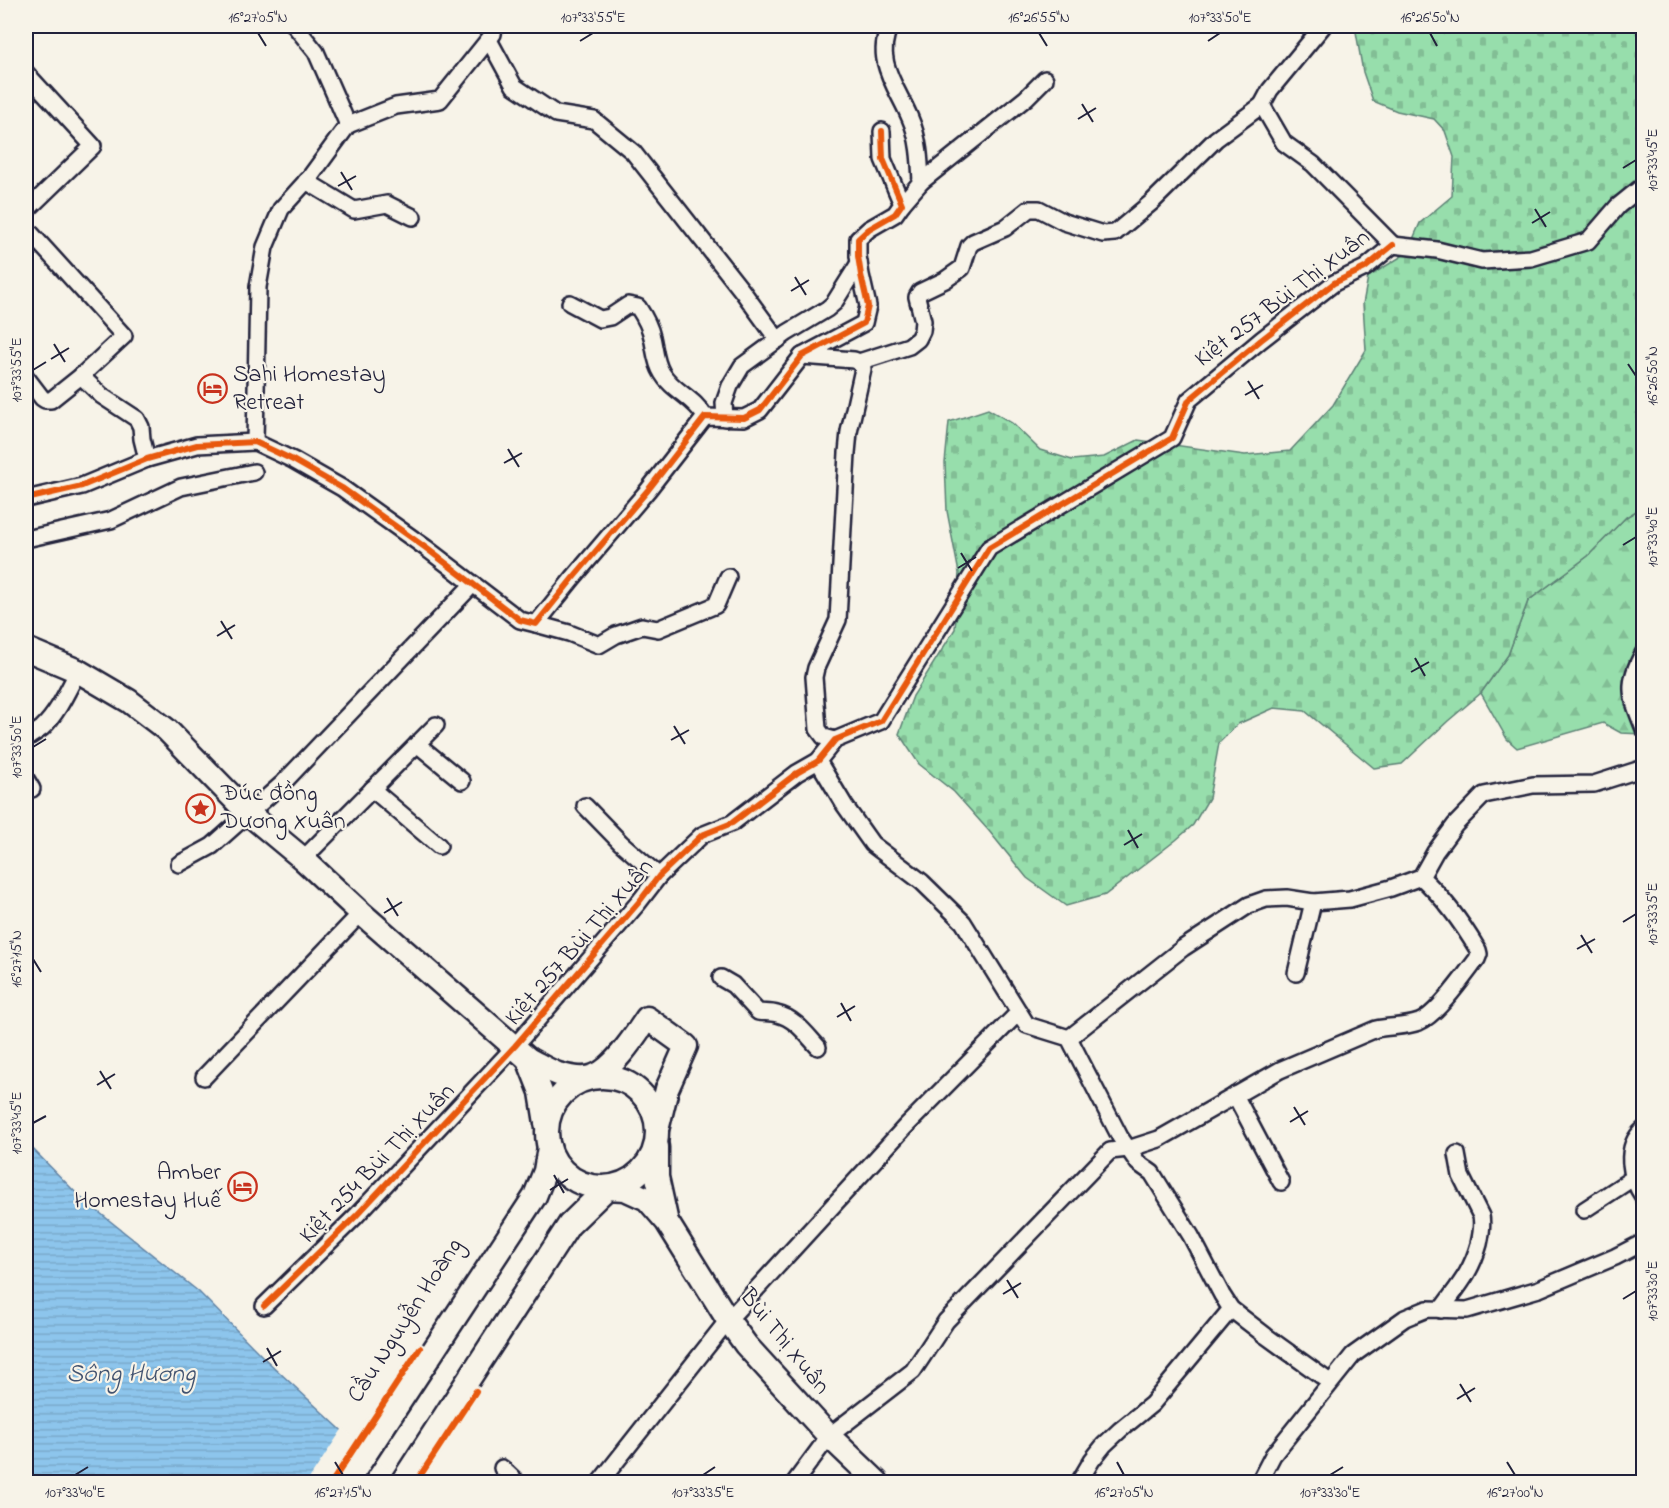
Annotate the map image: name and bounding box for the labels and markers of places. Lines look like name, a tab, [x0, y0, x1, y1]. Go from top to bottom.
place label: Sahi Homestay Retreat	[233, 358, 385, 421]
hotel icon: Sahi Homestay Retreat	[196, 373, 228, 405]
place label: Đúc đồng Dương Xuân	[220, 777, 346, 840]
place icon: Đúc đồng Dương Xuân	[184, 792, 216, 824]
place label: Amber Homestay Huế	[74, 1156, 223, 1220]
hotel icon: Amber Homestay Huế	[226, 1171, 258, 1203]

